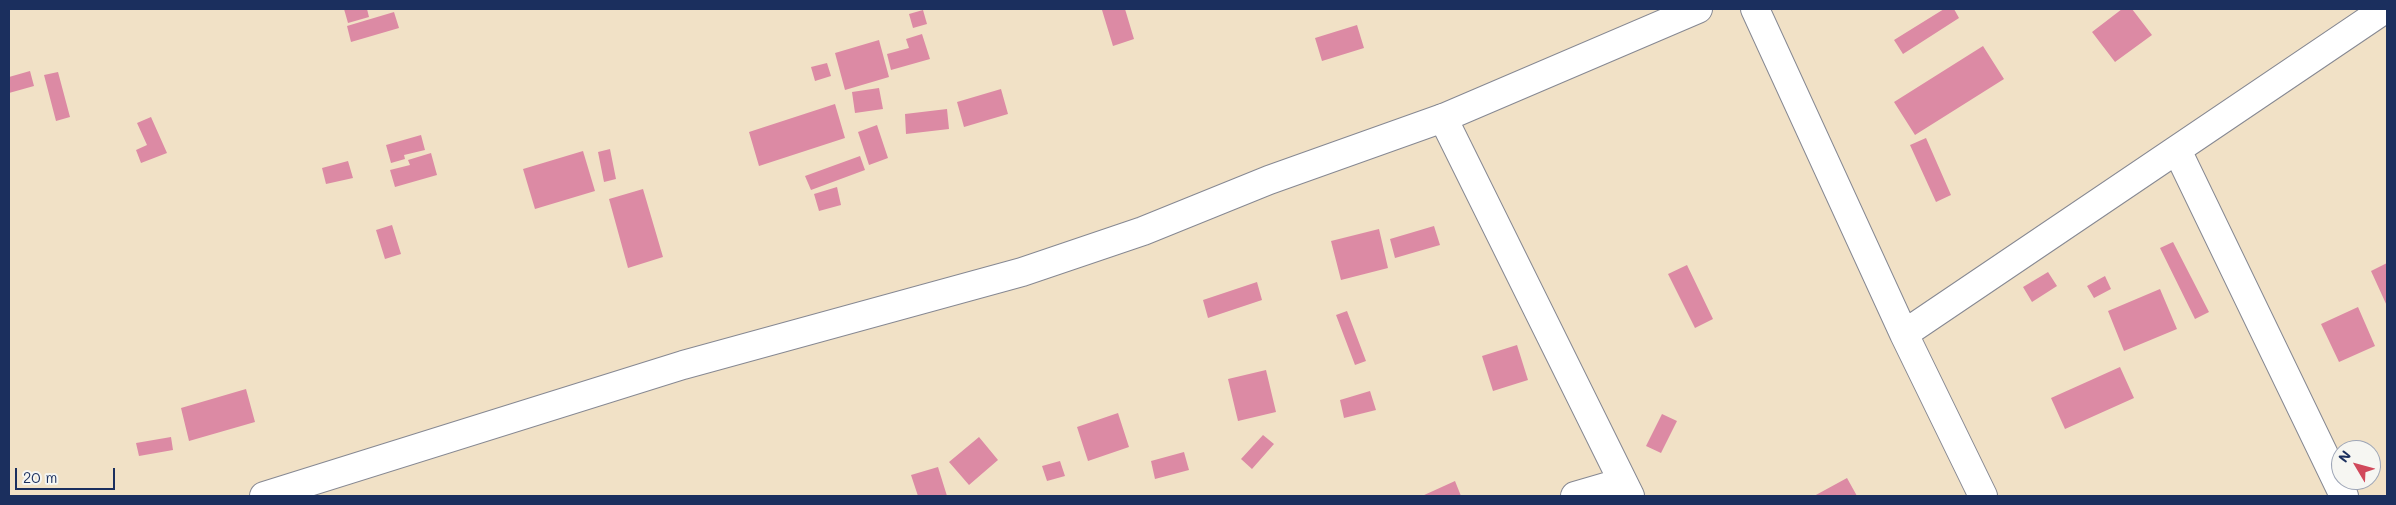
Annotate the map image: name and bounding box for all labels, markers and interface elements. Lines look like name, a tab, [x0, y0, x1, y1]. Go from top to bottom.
north arrow	[2331, 440, 2381, 490]
text: N	[2334, 446, 2355, 466]
scale bar	[18, 458, 118, 490]
text: 20 m	[23, 467, 57, 487]

